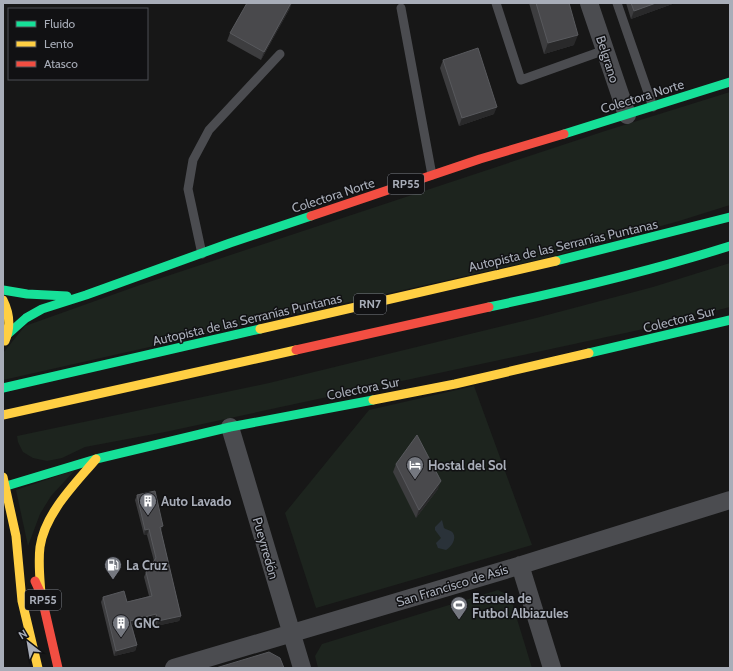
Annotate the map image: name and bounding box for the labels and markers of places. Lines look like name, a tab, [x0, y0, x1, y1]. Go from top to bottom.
hotel icon: Hostal del Sol	[405, 455, 425, 480]
place label: Hostal del Sol	[428, 457, 507, 473]
building icon: Auto Lavado	[138, 491, 158, 516]
place label: Auto Lavado	[161, 493, 232, 509]
fuel station icon: La Cruz	[103, 555, 123, 580]
place label: La Cruz	[126, 557, 167, 573]
place label: Escuela de Futbol Albiazules	[472, 590, 569, 621]
sports icon: Escuela de Futbol Albiazules	[449, 595, 469, 620]
building icon: GNC	[111, 613, 131, 638]
place label: GNC	[134, 615, 160, 631]

